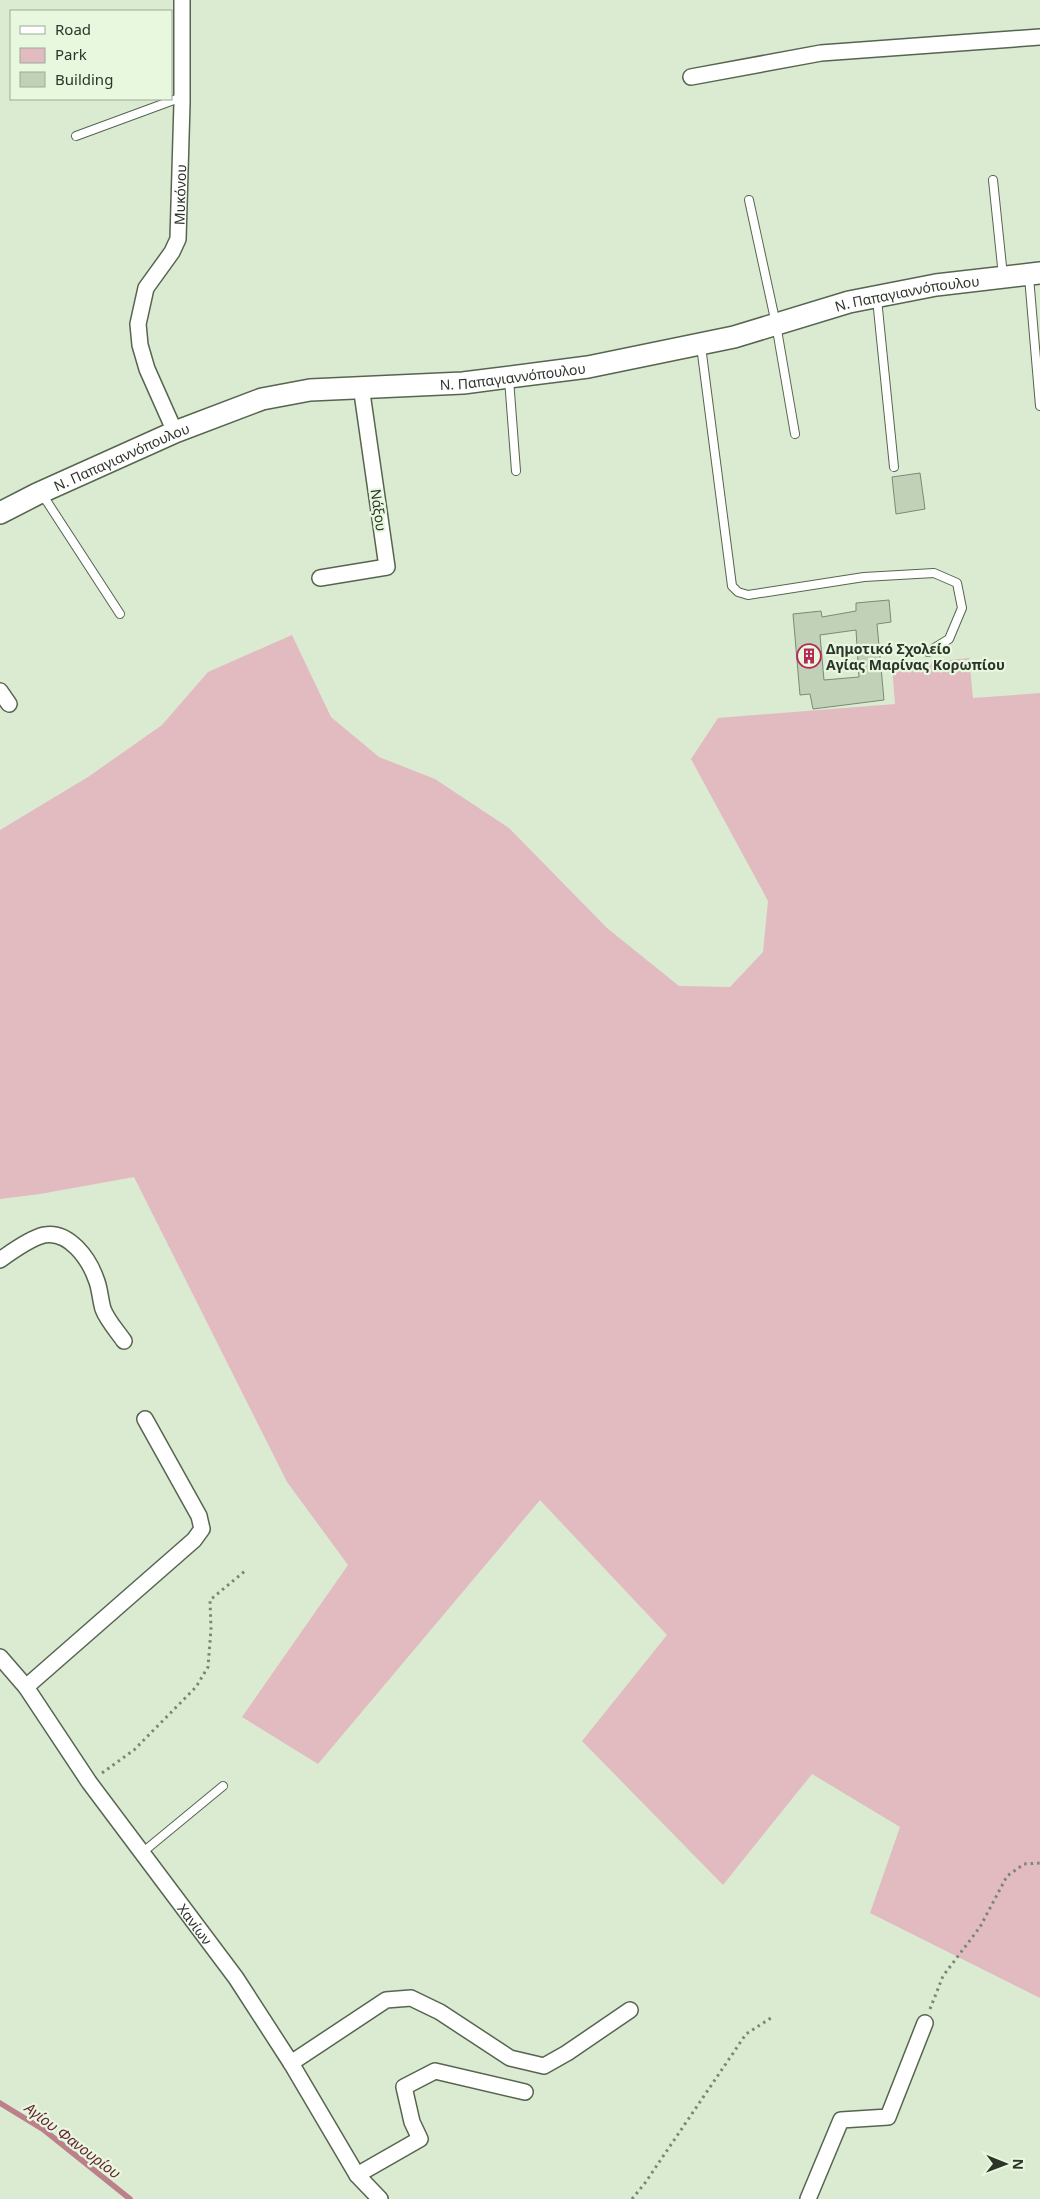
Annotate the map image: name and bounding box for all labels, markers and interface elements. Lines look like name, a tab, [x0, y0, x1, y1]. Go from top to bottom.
legend	[10, 10, 172, 100]
text: Road	[55, 19, 91, 39]
text: Park	[55, 44, 87, 64]
text: Building	[55, 69, 113, 89]
street label: Μυκόνου	[169, 164, 190, 225]
street label: Ν. Παπαγιαννόπουλου	[832, 271, 980, 315]
street label: Ν. Παπαγιαννόπουλου	[439, 358, 587, 394]
street label: Ν. Παπαγιαννόπουλου	[50, 418, 192, 495]
street label: Νάξου	[367, 488, 391, 532]
place label: Δημοτικό Σχολείο Αγίας Μαρίνας Κορωπίου	[826, 639, 1005, 674]
building icon: Δημοτικό Σχολείο Αγίας Μαρίνας Κορωπίου	[796, 643, 822, 669]
street label: Χανίων	[174, 1899, 217, 1948]
water label: Αγίου Φανουρίου	[20, 2097, 125, 2183]
north arrow	[980, 2139, 1030, 2189]
text: N	[1009, 2158, 1028, 2170]

